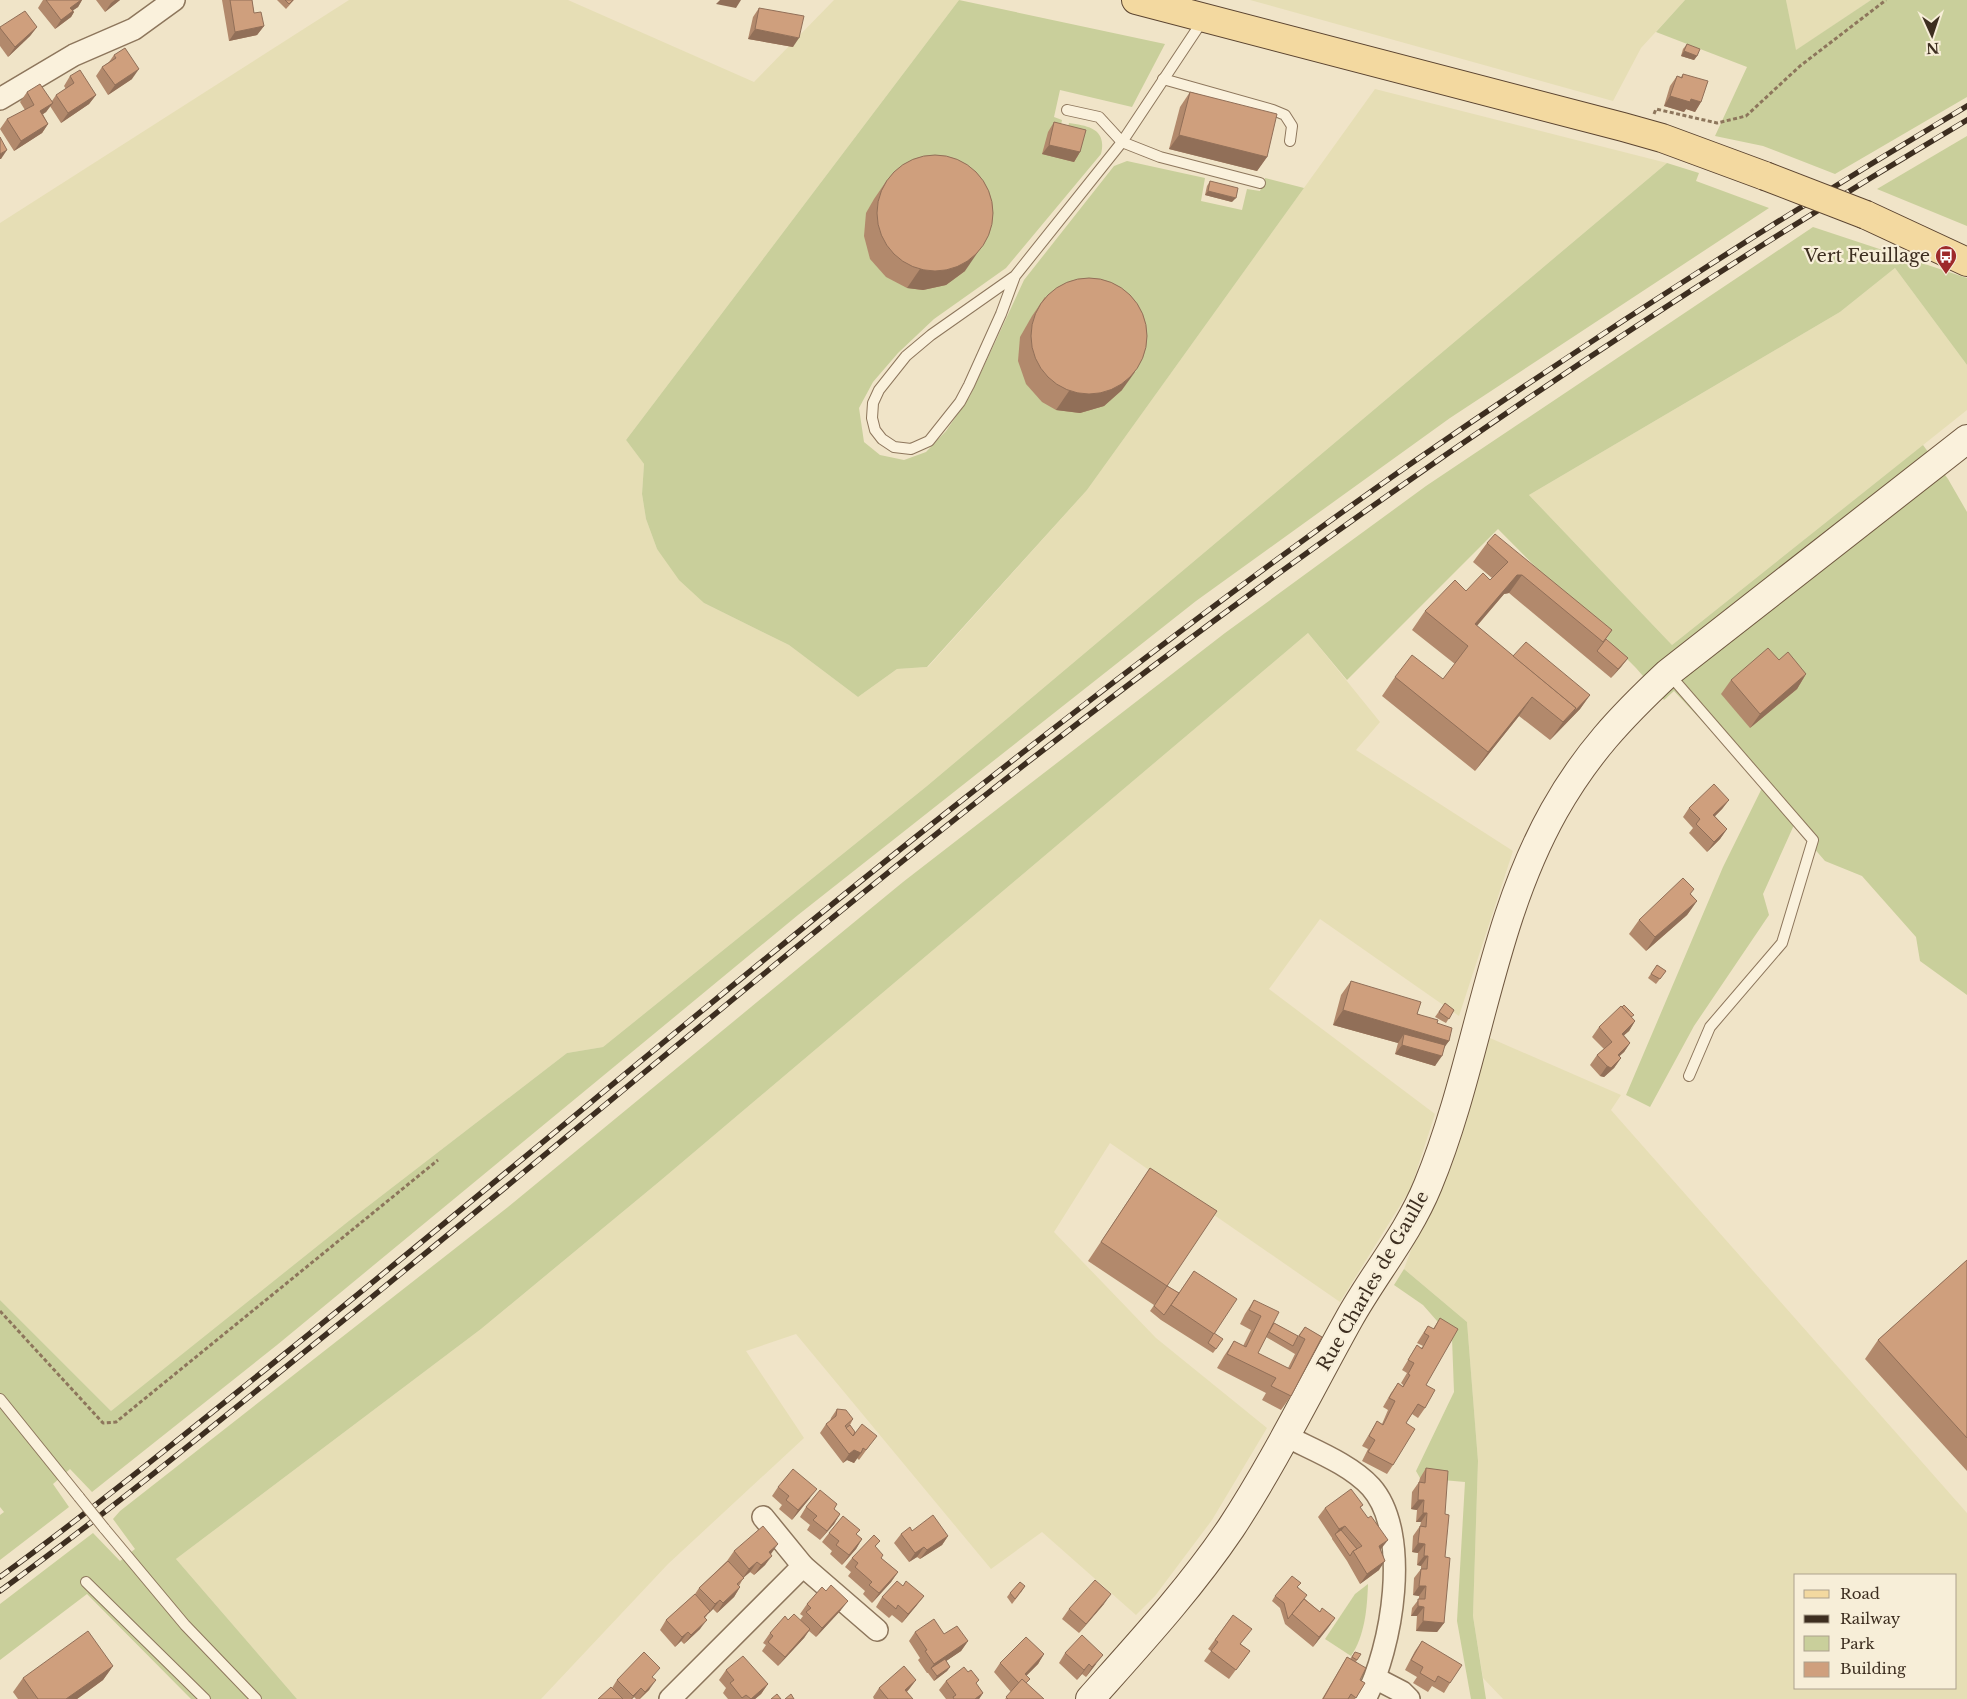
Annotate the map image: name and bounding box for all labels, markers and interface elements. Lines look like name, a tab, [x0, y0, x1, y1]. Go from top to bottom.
north arrow	[1907, 10, 1957, 60]
text: N	[1926, 39, 1940, 57]
bus stop icon: Vert Feuillage	[1934, 244, 1958, 275]
place label: Vert Feuillage	[1803, 245, 1930, 267]
street label: Rue Charles de Gaulle	[1312, 1187, 1434, 1375]
legend	[1794, 1574, 1957, 1689]
text: Road	[1840, 1584, 1880, 1603]
text: Railway	[1840, 1609, 1901, 1628]
text: Park	[1840, 1634, 1876, 1653]
text: Building	[1840, 1659, 1907, 1678]

